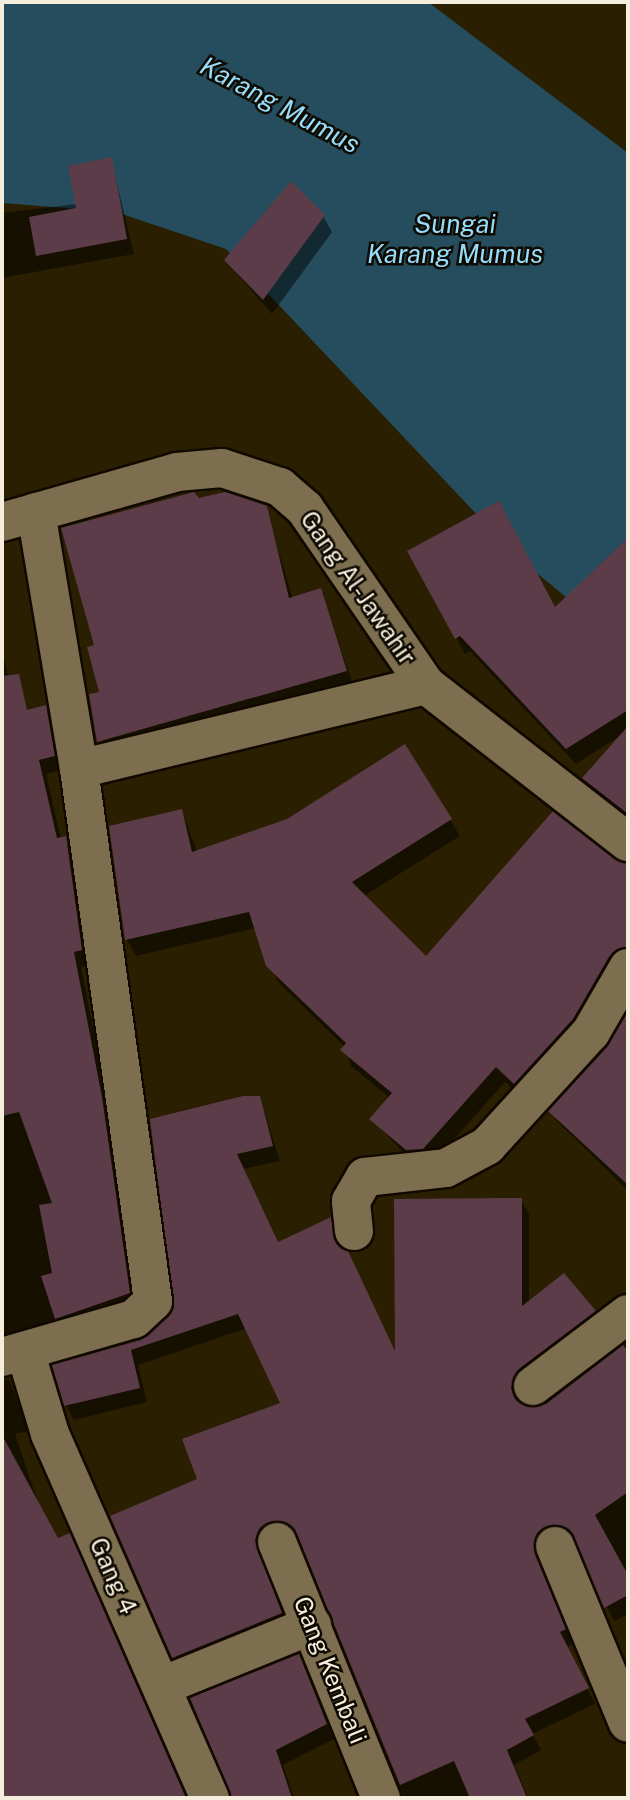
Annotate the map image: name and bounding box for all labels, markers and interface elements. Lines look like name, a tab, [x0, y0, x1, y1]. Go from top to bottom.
water label: Karang Mumus	[195, 50, 365, 160]
water label: Sungai Karang Mumus	[367, 208, 543, 270]
street label: Gang Al-Jawahir	[294, 506, 422, 670]
street label: Gang 4	[83, 1533, 143, 1619]
street label: Gang Kembali	[287, 1592, 373, 1748]

